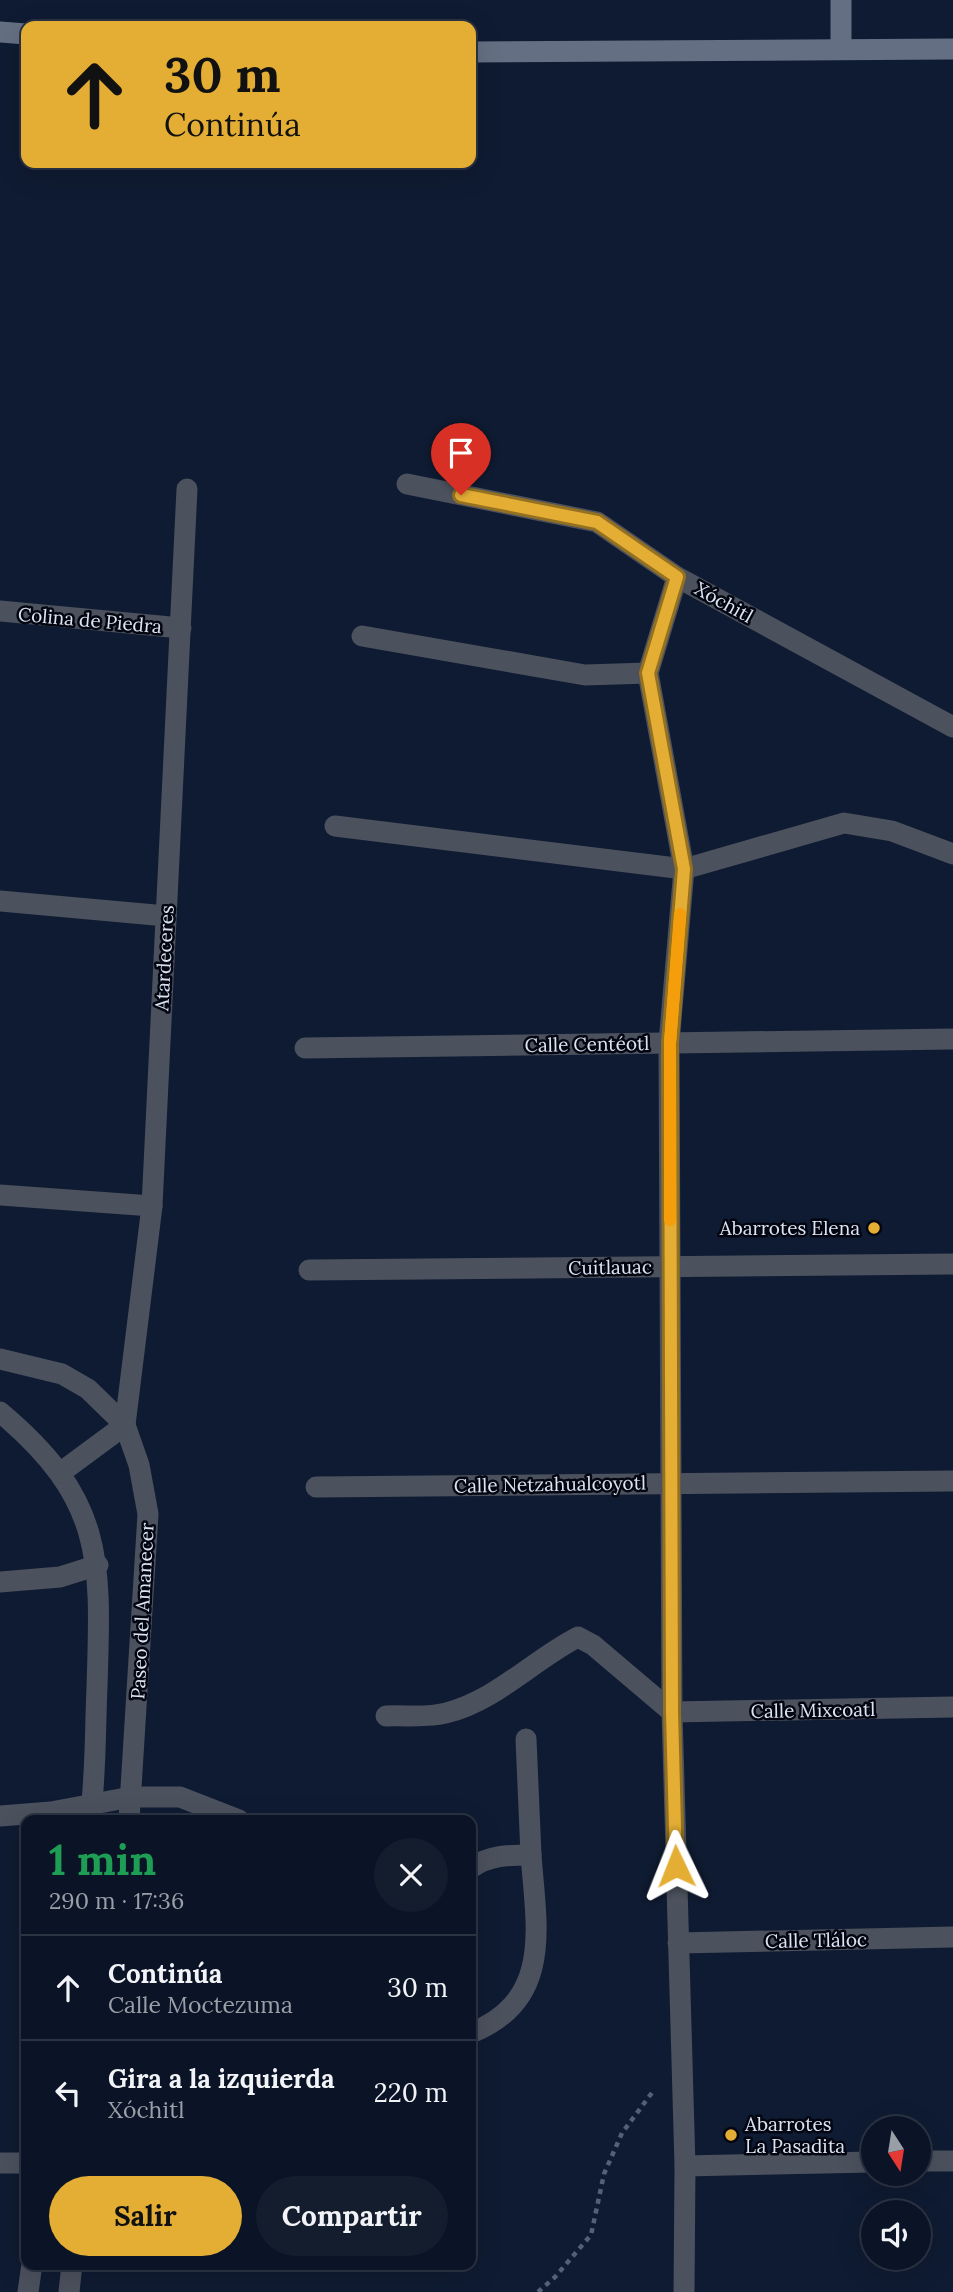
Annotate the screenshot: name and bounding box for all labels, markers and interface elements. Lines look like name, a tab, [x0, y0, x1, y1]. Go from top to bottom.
text: 30 m	[164, 43, 281, 105]
icon: ahead	[49, 49, 140, 140]
text: Continúa	[164, 104, 301, 145]
pin	[431, 423, 491, 495]
icon: arrive	[442, 434, 480, 472]
street label: Xóchitl	[691, 576, 757, 628]
street label: Colina de Piedra	[17, 602, 163, 638]
street label: Atardeceres	[149, 904, 179, 1013]
street label: Calle Centéotl	[524, 1031, 650, 1057]
place label: Abarrotes Elena	[719, 1216, 860, 1240]
marker: Abarrotes Elena	[866, 1220, 882, 1236]
street label: Cuitlauac	[568, 1254, 652, 1280]
street label: Calle Netzahualcoyotl	[454, 1470, 646, 1498]
street label: Paseo del Amanecer	[125, 1521, 159, 1700]
street label: Calle Mixcoatl	[750, 1697, 876, 1723]
position arrow	[639, 1829, 713, 1903]
text: 1 min	[49, 1833, 156, 1887]
button: close	[374, 1838, 448, 1912]
text: 290 m · 17:36	[49, 1886, 184, 1915]
street label: Calle Tláloc	[765, 1927, 867, 1953]
text: Continúa	[108, 1957, 222, 1990]
icon: ahead	[49, 1969, 87, 2007]
text: 30 m	[387, 1971, 448, 2004]
text: Calle Moctezuma	[108, 1990, 293, 2019]
text: Gira a la izquierda	[108, 2062, 335, 2095]
icon: left	[49, 2074, 87, 2112]
text: 220 m	[374, 2076, 448, 2109]
text: Xóchitl	[108, 2095, 184, 2124]
place label: Abarrotes La Pasadita	[744, 2112, 845, 2158]
north arrow	[861, 2116, 931, 2186]
map controls	[861, 2116, 931, 2270]
marker: Abarrotes La Pasadita	[723, 2127, 739, 2143]
button: Salir	[49, 2176, 242, 2256]
button: Compartir	[256, 2176, 448, 2256]
button: sound	[861, 2200, 931, 2270]

